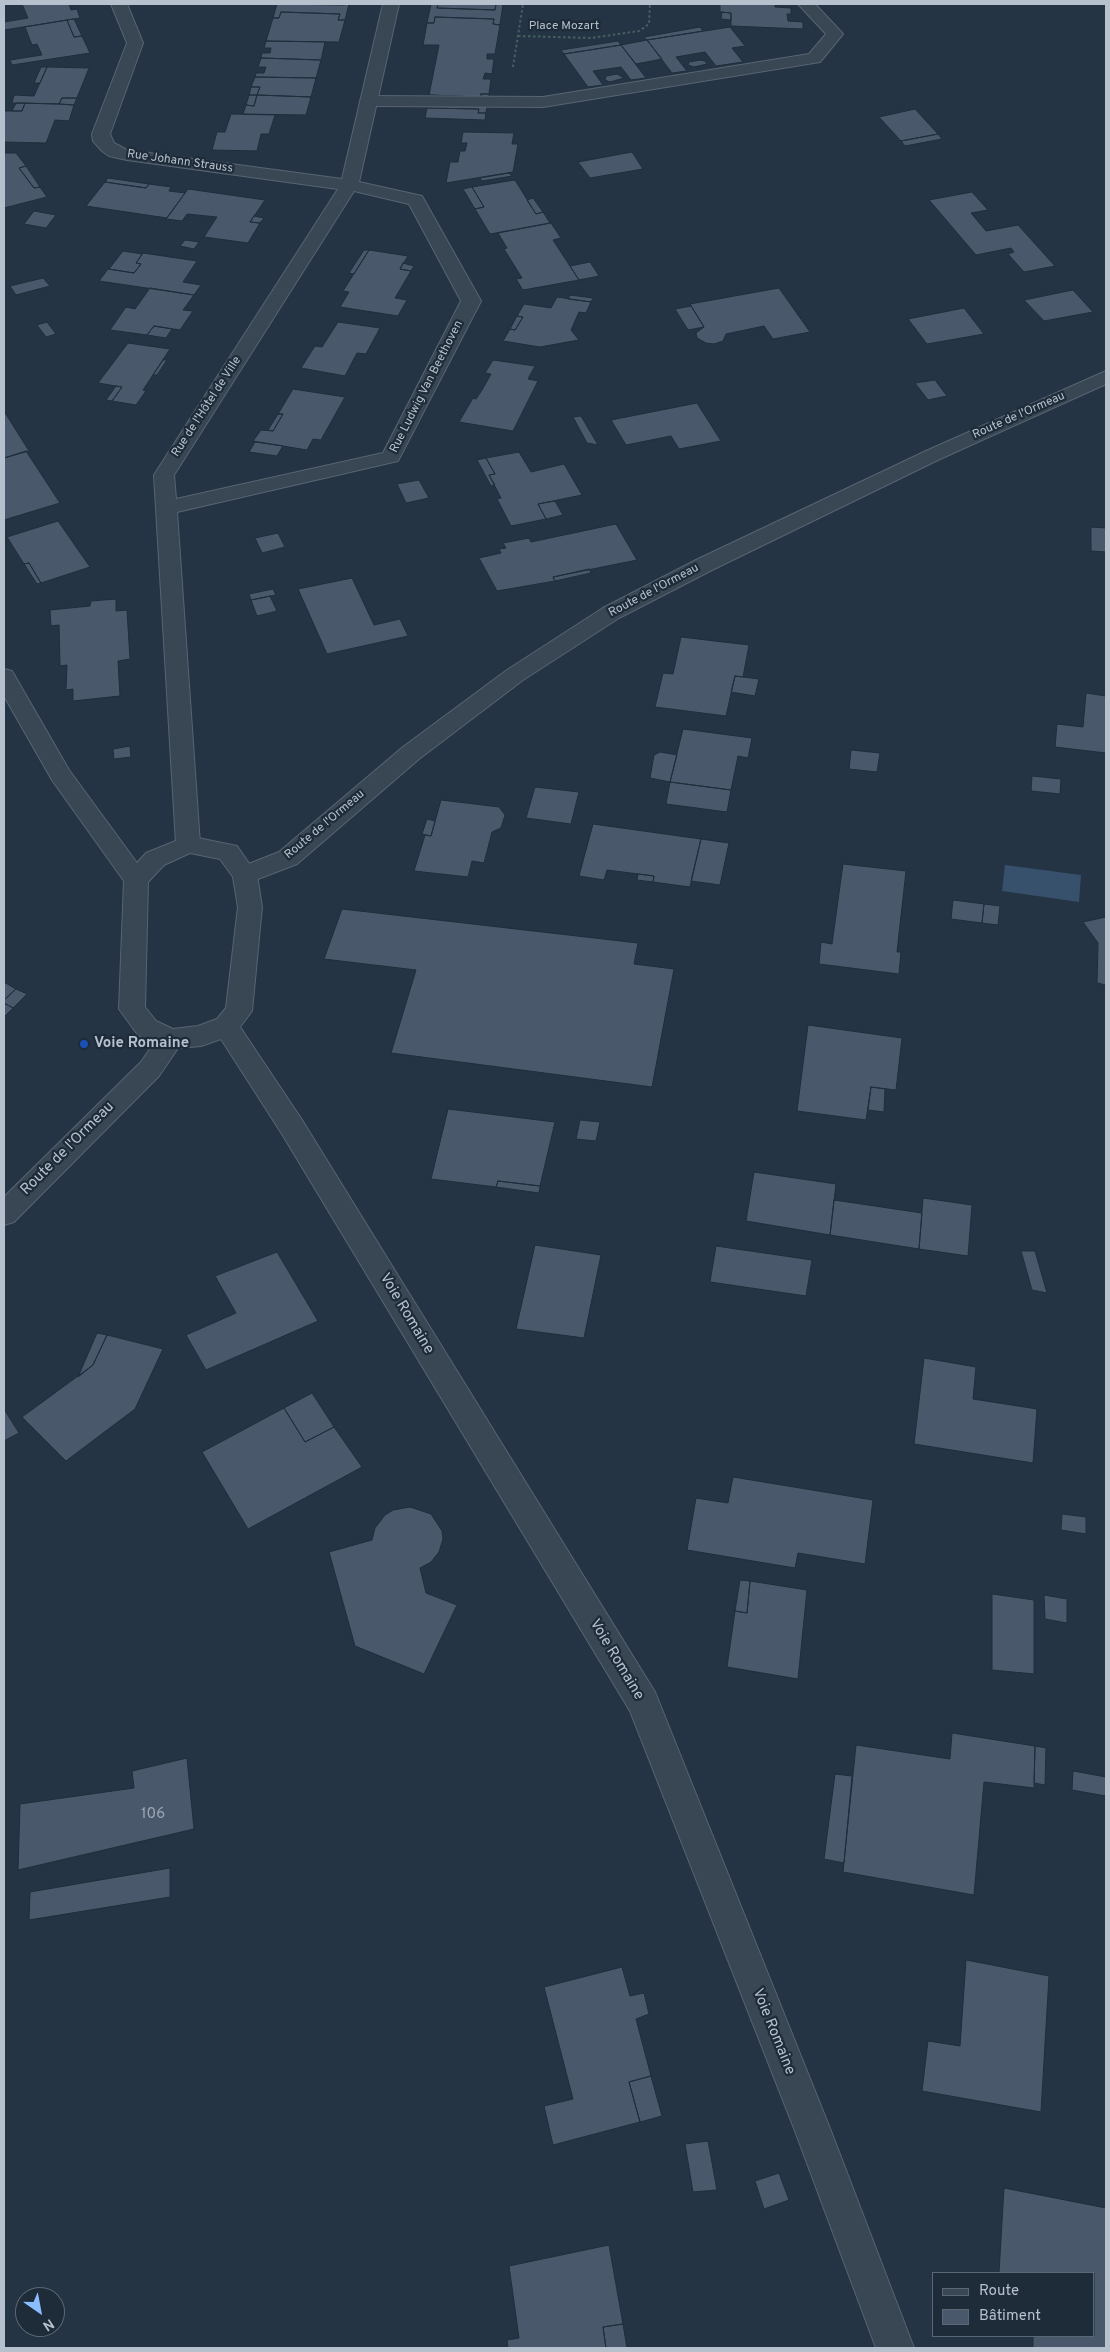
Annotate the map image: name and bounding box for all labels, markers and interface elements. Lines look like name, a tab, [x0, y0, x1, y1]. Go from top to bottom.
street label: Place Mozart	[529, 20, 599, 34]
street label: Rue Johann Strauss	[126, 147, 234, 177]
street label: Rue Ludwig Van Beethoven	[387, 318, 467, 456]
street label: Rue de l'Hôtel de Ville	[169, 354, 245, 460]
street label: Route de l'Ormeau	[970, 389, 1068, 443]
street label: Route de l'Ormeau	[607, 561, 701, 621]
street label: Route de l'Ormeau	[282, 787, 368, 863]
place label: Voie Romaine	[94, 1035, 189, 1053]
marker: Voie Romaine	[78, 1038, 90, 1050]
street label: Route de l'Ormeau	[18, 1099, 118, 1199]
street label: Voie Romaine	[375, 1270, 437, 1358]
street label: Voie Romaine	[585, 1616, 647, 1704]
house number: 106	[141, 1806, 165, 1824]
street label: Voie Romaine	[748, 1986, 798, 2078]
legend	[932, 2272, 1095, 2337]
text: Route	[979, 2282, 1019, 2301]
north arrow	[15, 2287, 65, 2337]
text: Bâtiment	[979, 2307, 1041, 2326]
text: N	[39, 2314, 57, 2334]

